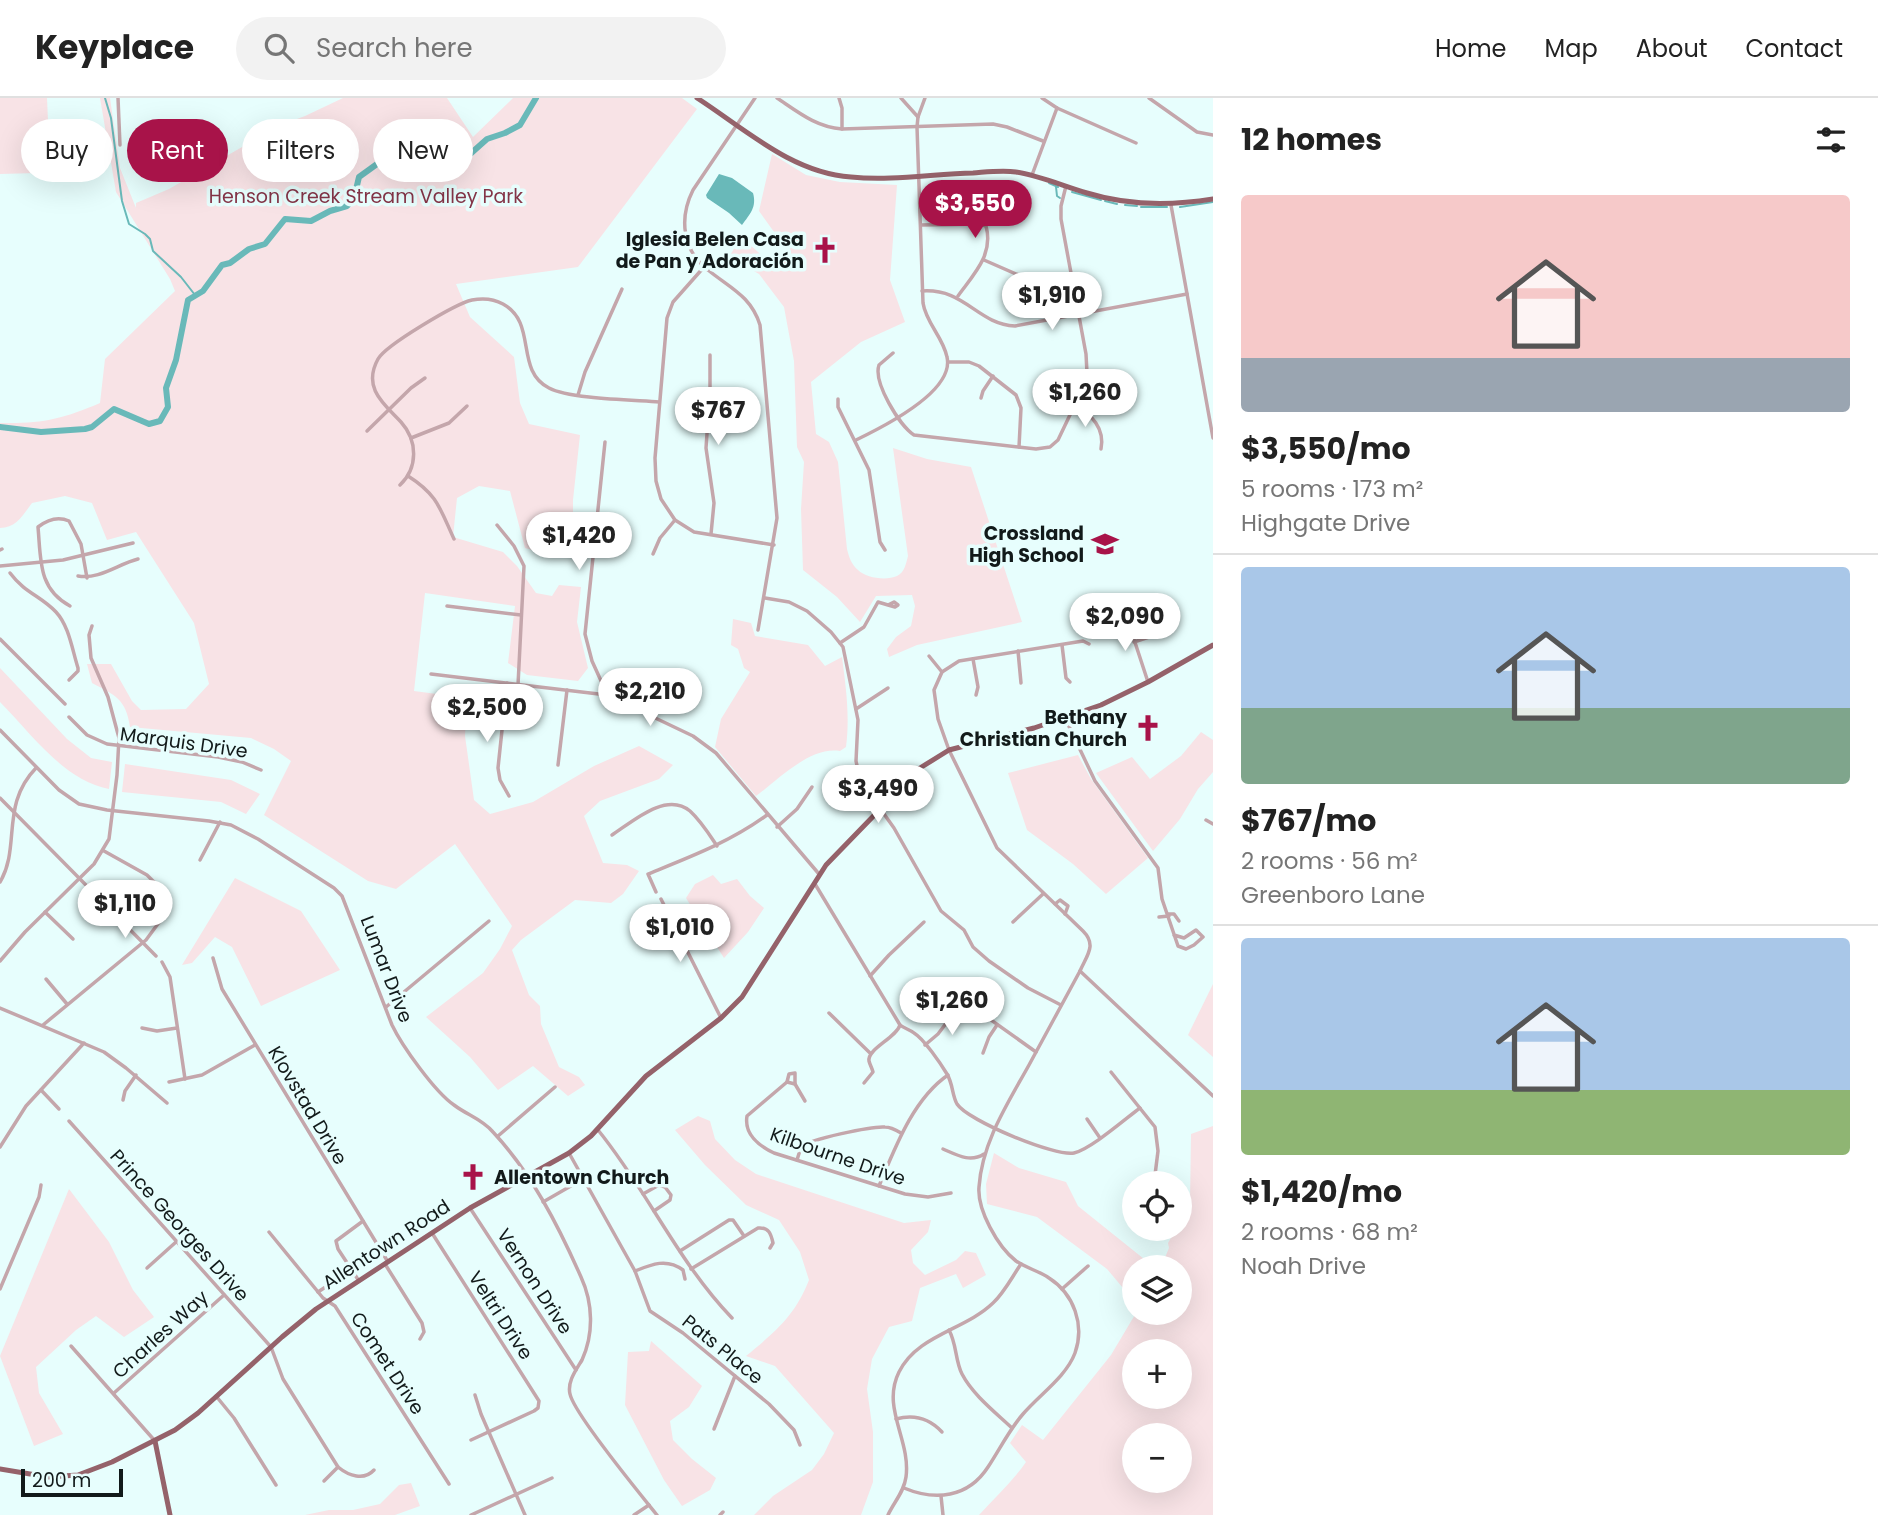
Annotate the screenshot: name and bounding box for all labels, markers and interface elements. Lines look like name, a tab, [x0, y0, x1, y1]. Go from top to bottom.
search box	[236, 17, 726, 80]
text: Keyplace	[35, 24, 194, 71]
icon: search	[260, 29, 298, 67]
text: Search here	[316, 30, 473, 66]
text: Home	[1435, 32, 1507, 65]
text: Map	[1545, 32, 1598, 65]
text: About	[1636, 32, 1707, 65]
text: Contact	[1745, 32, 1843, 65]
text: 12 homes	[1241, 118, 1382, 161]
chip: Buy	[21, 119, 113, 182]
chip: Rent	[127, 119, 228, 182]
chip: Filters	[242, 119, 359, 182]
chip: New	[373, 119, 473, 182]
icon: filters	[1812, 121, 1850, 159]
pin: $3,550	[918, 180, 1032, 240]
park label: Henson Creek Stream Valley Park	[209, 183, 523, 210]
text: $3,550	[935, 187, 1015, 219]
place label: Iglesia Belen Casa de Pan y Adoración	[616, 226, 804, 275]
church icon: Iglesia Belen Casa de Pan y Adoración	[810, 235, 840, 265]
icon: home	[1483, 241, 1609, 367]
pin: $1,910	[995, 272, 1109, 332]
text: $1,910	[1018, 279, 1086, 311]
pin: $1,260	[1028, 370, 1142, 429]
text: $1,260	[1048, 376, 1122, 408]
pin: $767	[677, 388, 759, 447]
text: $767	[691, 394, 745, 426]
text: $3,550/mo	[1241, 427, 1411, 470]
text: 5 rooms · 173 m²	[1241, 473, 1423, 505]
text: Highgate Drive	[1241, 507, 1410, 539]
pin: $1,420	[522, 512, 636, 572]
text: $1,420	[542, 519, 616, 551]
place label: Crossland High School	[969, 520, 1084, 569]
school or university icon: Crossland High School	[1090, 529, 1120, 559]
pin: $2,090	[1068, 594, 1182, 653]
text: $2,090	[1085, 600, 1165, 632]
icon: home	[1483, 613, 1609, 739]
pin: $2,210	[593, 668, 707, 728]
text: $2,210	[614, 675, 686, 707]
pin: $2,500	[430, 684, 544, 744]
text: $2,500	[447, 691, 527, 723]
place label: Bethany Christian Church	[960, 704, 1128, 753]
church icon: Bethany Christian Church	[1133, 713, 1163, 743]
street label: Marquis Drive	[118, 720, 249, 765]
pin: $3,490	[821, 766, 935, 825]
text: $3,490	[838, 772, 918, 804]
text: $767/mo	[1241, 799, 1376, 842]
text: 2 rooms · 56 m²	[1241, 845, 1418, 877]
text: Greenboro Lane	[1241, 879, 1425, 911]
pin: $1,110	[68, 880, 182, 940]
text: $1,110	[94, 887, 156, 919]
pin: $1,010	[623, 904, 737, 964]
text: $1,010	[645, 911, 715, 943]
street label: Lumar Drive	[354, 912, 419, 1027]
pin: $1,260	[895, 978, 1009, 1037]
text: $1,260	[915, 984, 989, 1016]
icon: home	[1483, 984, 1609, 1110]
street label: Klovstad Drive	[261, 1041, 354, 1170]
street label: Kilbourne Drive	[766, 1121, 909, 1192]
street label: Prince Georges Drive	[104, 1143, 255, 1307]
church icon: Allentown Church	[458, 1162, 488, 1192]
place label: Allentown Church	[494, 1164, 669, 1191]
text: $1,420/mo	[1241, 1170, 1402, 1213]
map controls	[1122, 1171, 1192, 1493]
button: locate	[1122, 1171, 1192, 1241]
street label: Allentown Road	[317, 1193, 455, 1296]
text: 2 rooms · 68 m²	[1241, 1216, 1418, 1248]
street label: Vernon Drive	[490, 1223, 579, 1339]
text: Noah Drive	[1241, 1250, 1366, 1282]
button: layers	[1122, 1255, 1192, 1325]
street label: Veltri Drive	[462, 1266, 539, 1365]
street label: Charles Way	[107, 1284, 214, 1385]
street label: Comet Drive	[344, 1307, 431, 1420]
street label: Pats Place	[676, 1308, 769, 1391]
button: +	[1122, 1339, 1192, 1409]
button: −	[1122, 1423, 1192, 1493]
scale bar	[21, 1466, 122, 1498]
text: 200 m	[32, 1467, 91, 1494]

